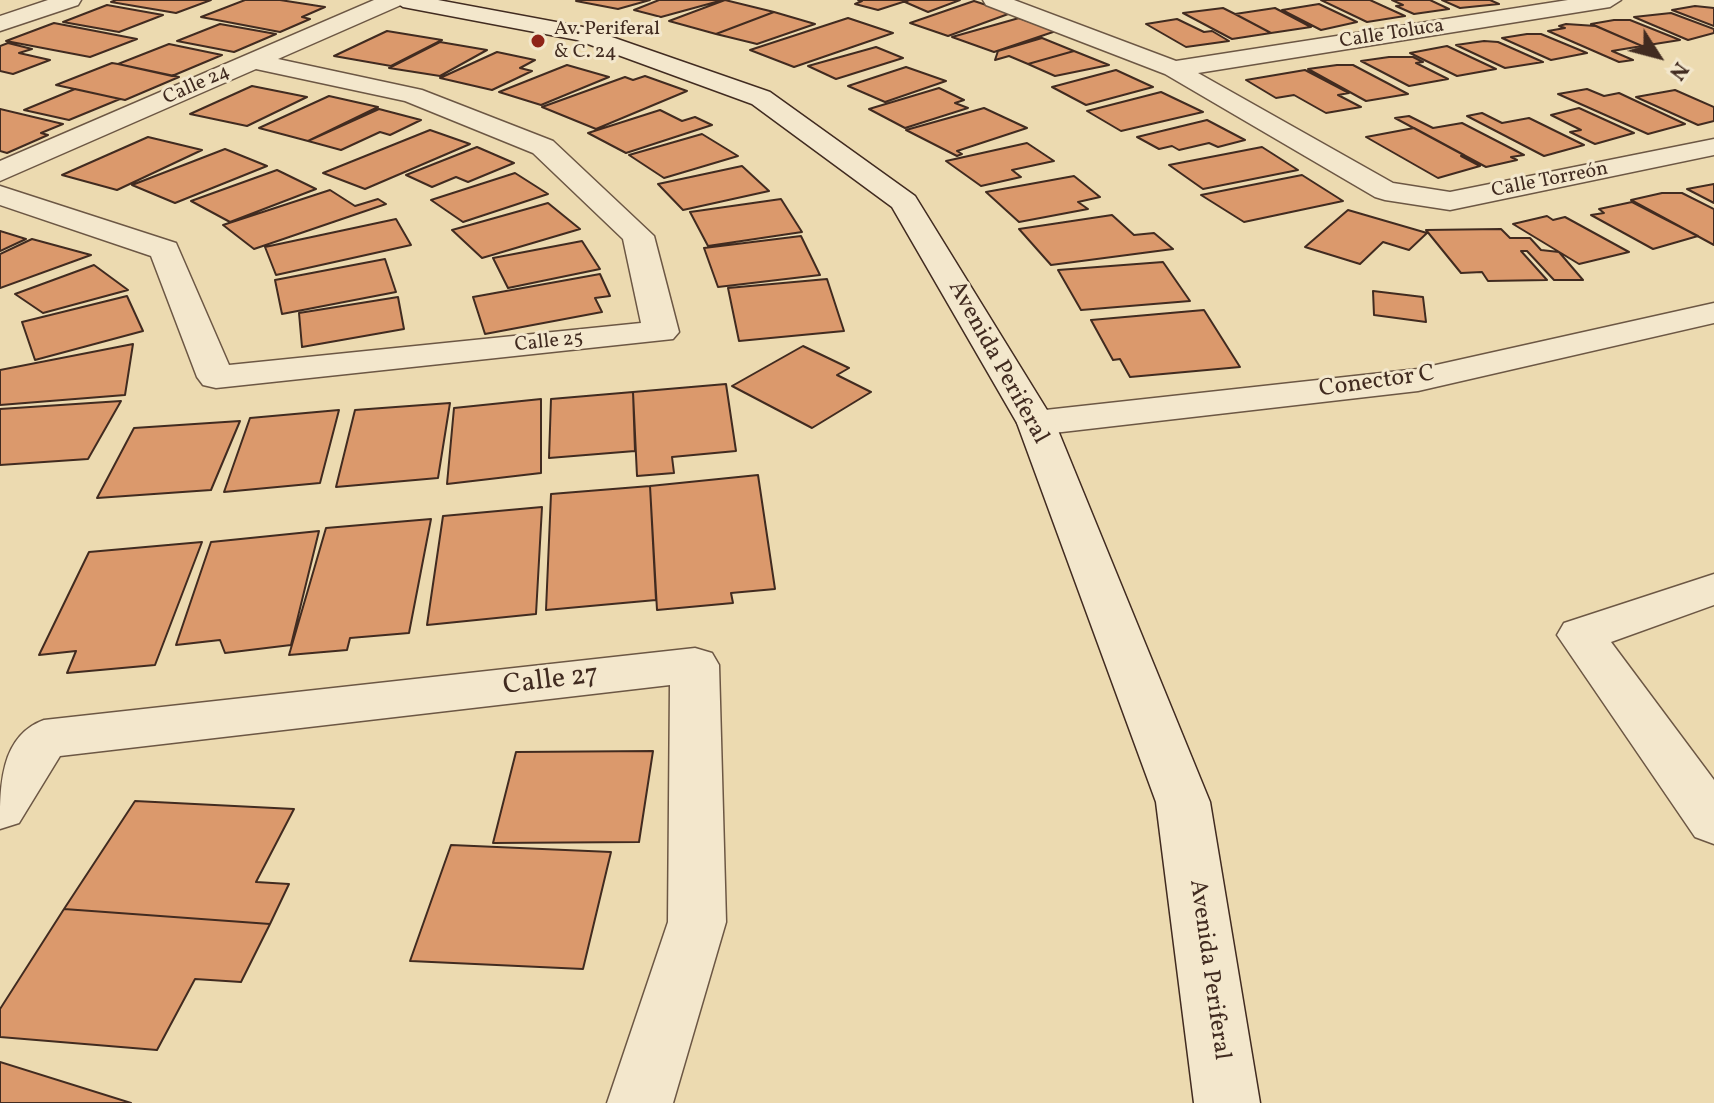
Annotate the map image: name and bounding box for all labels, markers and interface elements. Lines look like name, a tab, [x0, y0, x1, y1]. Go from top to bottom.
street label: Calle Toluca	[1338, 15, 1446, 55]
north arrow	[1618, 16, 1698, 96]
place label: Av. Periferal & C. 24	[554, 18, 660, 65]
marker: Av. Periferal & C. 24	[529, 32, 547, 50]
text: N	[1661, 55, 1695, 86]
street label: Calle 24	[160, 61, 234, 111]
street label: Calle Torreón	[1490, 158, 1610, 204]
street label: Avenida Periferal	[940, 276, 1054, 450]
street label: Calle 25	[514, 327, 584, 359]
street label: Conector C	[1317, 361, 1437, 405]
street label: Calle 27	[501, 659, 601, 705]
street label: Avenida Periferal	[1181, 878, 1235, 1062]

